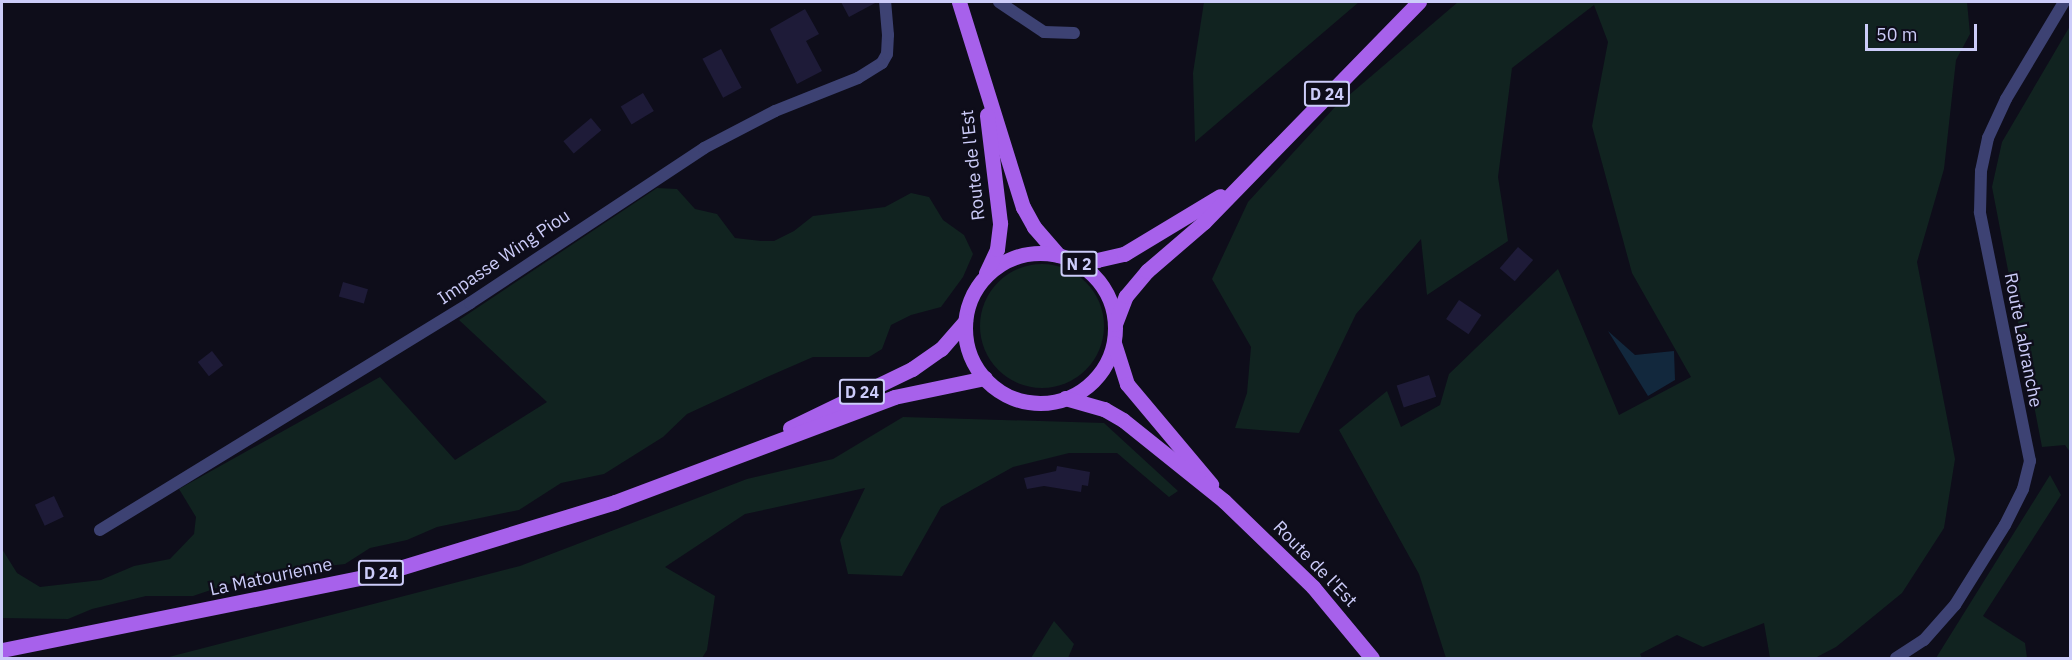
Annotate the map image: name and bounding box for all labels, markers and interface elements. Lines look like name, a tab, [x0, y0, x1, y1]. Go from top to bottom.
scale bar	[1868, 12, 1980, 50]
text: 50 m	[1876, 23, 1918, 46]
road number: D 24	[1303, 81, 1351, 107]
street label: Route de l'Est	[956, 109, 990, 221]
street label: Impasse Wing Piou	[434, 205, 574, 309]
road number: N 2	[1060, 251, 1098, 277]
street label: Route Labranche	[1999, 271, 2047, 409]
road number: D 24	[838, 379, 886, 405]
street label: Route de l'Est	[1269, 517, 1361, 611]
street label: La Matourienne	[208, 553, 334, 601]
road number: D 24	[357, 560, 405, 586]

